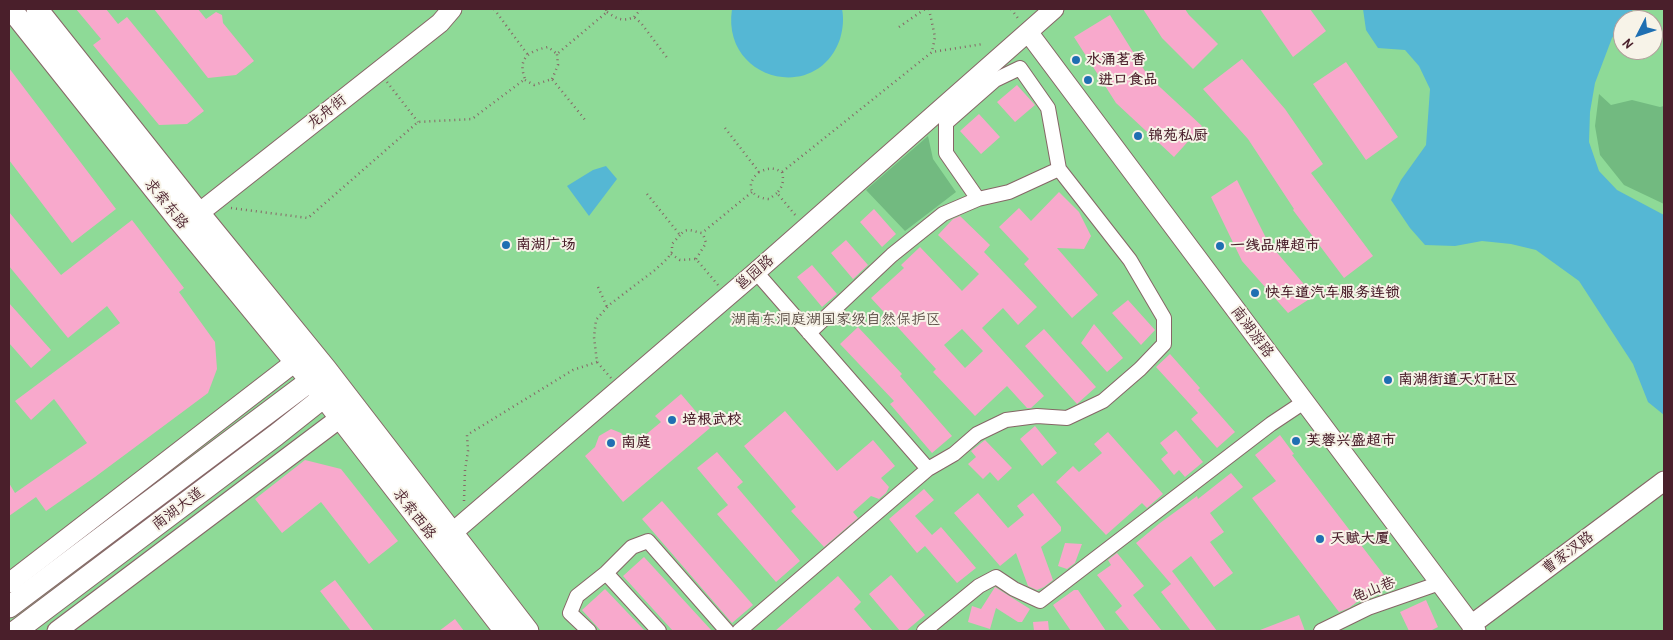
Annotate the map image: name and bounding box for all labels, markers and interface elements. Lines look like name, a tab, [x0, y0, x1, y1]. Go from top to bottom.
north arrow	[1613, 10, 1663, 60]
text: N	[1617, 35, 1637, 54]
place label: 水涌茗香	[1086, 51, 1146, 69]
marker: 水涌茗香	[1070, 54, 1082, 66]
place label: 进口食品	[1098, 71, 1158, 89]
marker: 进口食品	[1082, 74, 1094, 86]
street label: 龙舟街	[304, 91, 350, 133]
place label: 锦苑私厨	[1148, 127, 1208, 145]
marker: 锦苑私厨	[1132, 130, 1144, 142]
street label: 求索东路	[140, 175, 192, 233]
place label: 南湖广场	[516, 236, 576, 254]
place label: 一线品牌超市	[1230, 237, 1320, 255]
marker: 南湖广场	[500, 239, 512, 251]
marker: 一线品牌超市	[1214, 240, 1226, 252]
street label: 邕园路	[732, 251, 778, 295]
place label: 快车道汽车服务连锁	[1265, 284, 1400, 302]
marker: 快车道汽车服务连锁	[1249, 287, 1261, 299]
street label: 南湖游路	[1227, 303, 1277, 361]
park label: 湖南东洞庭湖国家级自然保护区	[731, 311, 941, 329]
place label: 南湖街道天灯社区	[1398, 371, 1518, 389]
marker: 南湖街道天灯社区	[1382, 374, 1394, 386]
place label: 培根武校	[682, 411, 742, 429]
marker: 培根武校	[666, 414, 678, 426]
place label: 芙蓉兴盛超市	[1306, 432, 1396, 450]
place label: 南庭	[621, 434, 651, 452]
marker: 芙蓉兴盛超市	[1290, 435, 1302, 447]
marker: 南庭	[605, 437, 617, 449]
street label: 南湖大道	[149, 484, 207, 534]
street label: 求索西路	[388, 485, 440, 543]
street label: 曹家汊路	[1539, 528, 1597, 578]
place label: 天赋大厦	[1330, 530, 1390, 548]
marker: 天赋大厦	[1314, 533, 1326, 545]
street label: 龟山巷	[1350, 573, 1398, 607]

